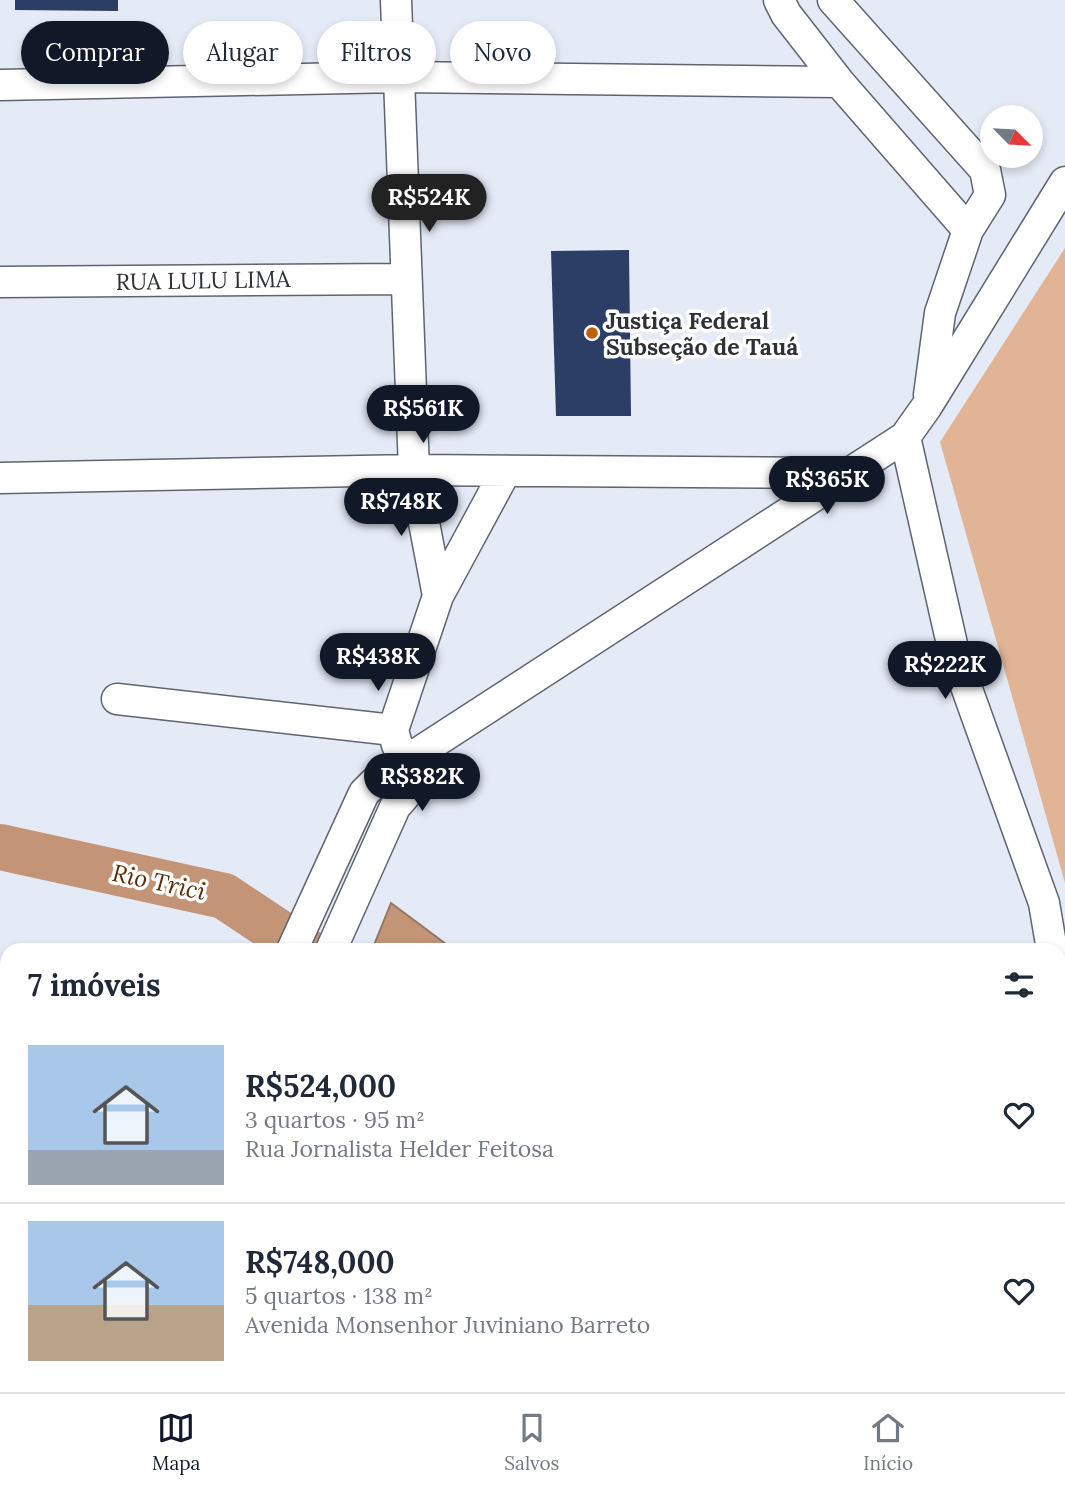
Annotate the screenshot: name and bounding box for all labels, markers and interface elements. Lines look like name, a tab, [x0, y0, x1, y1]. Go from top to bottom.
chip: Comprar	[21, 21, 169, 84]
chip: Alugar	[183, 21, 303, 84]
chip: Filtros	[317, 21, 436, 84]
chip: Novo	[450, 21, 556, 84]
north arrow	[980, 105, 1043, 168]
map controls	[980, 105, 1043, 168]
pin: R$524K	[372, 174, 486, 234]
text: R$524K	[388, 182, 470, 211]
street label: RUA LULU LIMA	[115, 264, 291, 296]
place label: Justiça Federal Subseção de Tauá	[606, 306, 798, 361]
marker: Justiça Federal Subseção de Tauá	[584, 325, 600, 341]
pin: R$561K	[366, 386, 480, 445]
text: R$561K	[383, 393, 463, 422]
pin: R$365K	[770, 456, 884, 516]
text: R$365K	[785, 464, 869, 493]
pin: R$748K	[344, 478, 458, 538]
text: R$748K	[360, 486, 442, 515]
pin: R$438K	[321, 634, 435, 693]
text: R$438K	[336, 641, 420, 670]
pin: R$222K	[888, 642, 1002, 701]
text: R$222K	[904, 649, 986, 678]
pin: R$382K	[365, 754, 479, 813]
text: R$382K	[380, 761, 464, 790]
water label: Rio Trici	[109, 857, 209, 907]
text: 7 imóveis	[28, 966, 160, 1004]
icon: filters	[1000, 966, 1038, 1004]
text: R$524,000	[245, 1067, 396, 1105]
icon: home	[84, 1073, 168, 1157]
icon: heart	[1000, 1096, 1038, 1134]
text: 3 quartos · 95 m²	[245, 1105, 425, 1134]
text: Rua Jornalista Helder Feitosa	[245, 1134, 554, 1163]
text: R$748,000	[245, 1243, 395, 1281]
icon: home	[84, 1249, 168, 1333]
icon: heart	[1000, 1272, 1038, 1310]
text: 5 quartos · 138 m²	[245, 1281, 433, 1310]
text: Avenida Monsenhor Juviniano Barreto	[245, 1310, 650, 1339]
tab: Mapa	[152, 1409, 200, 1475]
tab: Salvos	[504, 1409, 559, 1475]
tab: Início	[863, 1409, 913, 1475]

